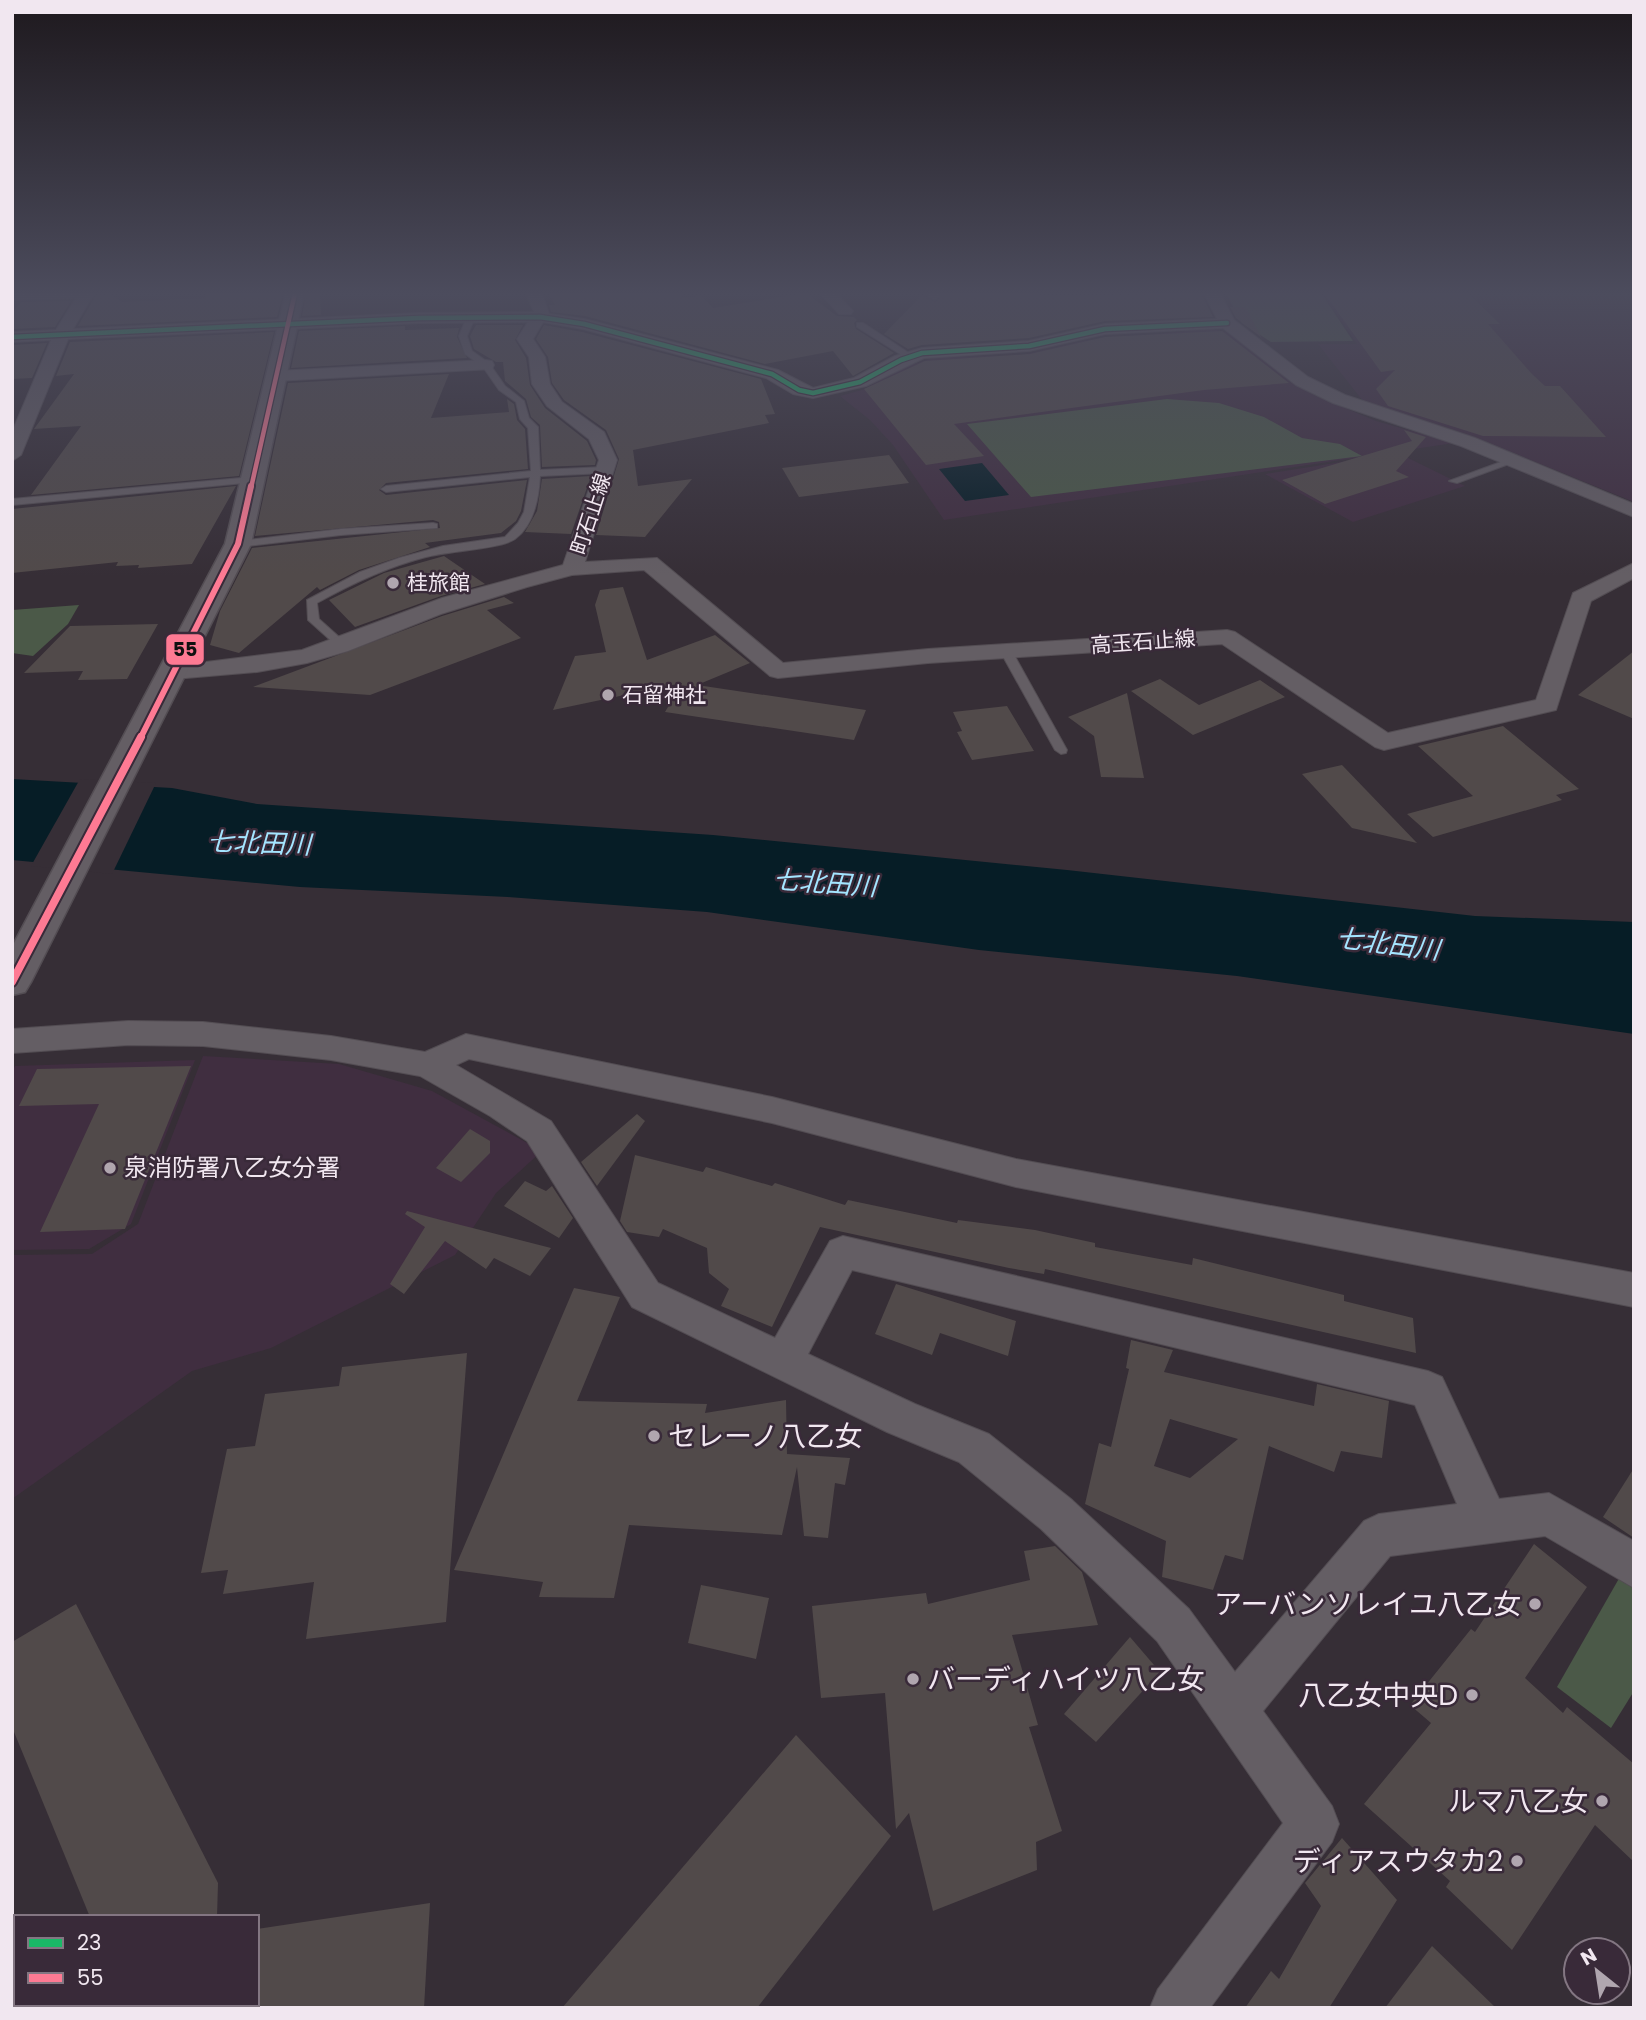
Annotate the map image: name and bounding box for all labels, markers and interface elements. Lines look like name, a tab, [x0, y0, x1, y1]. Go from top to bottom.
street label: 町石止線	[564, 469, 617, 558]
place label: 桂旅館	[407, 568, 470, 597]
marker: 桂旅館	[385, 575, 401, 591]
street label: 高玉石止線	[1090, 623, 1196, 660]
line badge: 55	[165, 633, 205, 666]
text: 55	[173, 636, 197, 663]
place label: 石留神社	[622, 680, 706, 709]
marker: 石留神社	[600, 687, 616, 703]
water label: 七北田川	[206, 823, 315, 863]
water label: 七北田川	[772, 861, 881, 905]
water label: 七北田川	[1334, 920, 1445, 969]
place label: 泉消防署八乙女分署	[124, 1151, 340, 1184]
marker: 泉消防署八乙女分署	[102, 1160, 118, 1176]
place label: セレーノ八乙女	[668, 1417, 862, 1456]
marker: セレーノ八乙女	[646, 1428, 662, 1444]
place label: アーバンソレイユ八乙女	[1214, 1585, 1521, 1624]
marker: アーバンソレイユ八乙女	[1527, 1596, 1543, 1612]
place label: バーディハイツ八乙女	[927, 1660, 1204, 1699]
marker: バーディハイツ八乙女	[905, 1671, 921, 1687]
place label: 八乙女中央D	[1298, 1676, 1458, 1715]
marker: 八乙女中央D	[1464, 1687, 1480, 1703]
place label: ルマ八乙女	[1448, 1782, 1588, 1821]
marker: ルマ八乙女	[1594, 1793, 1610, 1809]
place label: ディアスウタカ2	[1293, 1842, 1503, 1881]
marker: ディアスウタカ2	[1509, 1853, 1525, 1869]
legend	[14, 1915, 259, 2006]
text: 23	[77, 1928, 101, 1957]
north arrow	[1562, 1936, 1632, 2006]
text: N	[1576, 1941, 1602, 1972]
text: 55	[77, 1963, 103, 1992]

